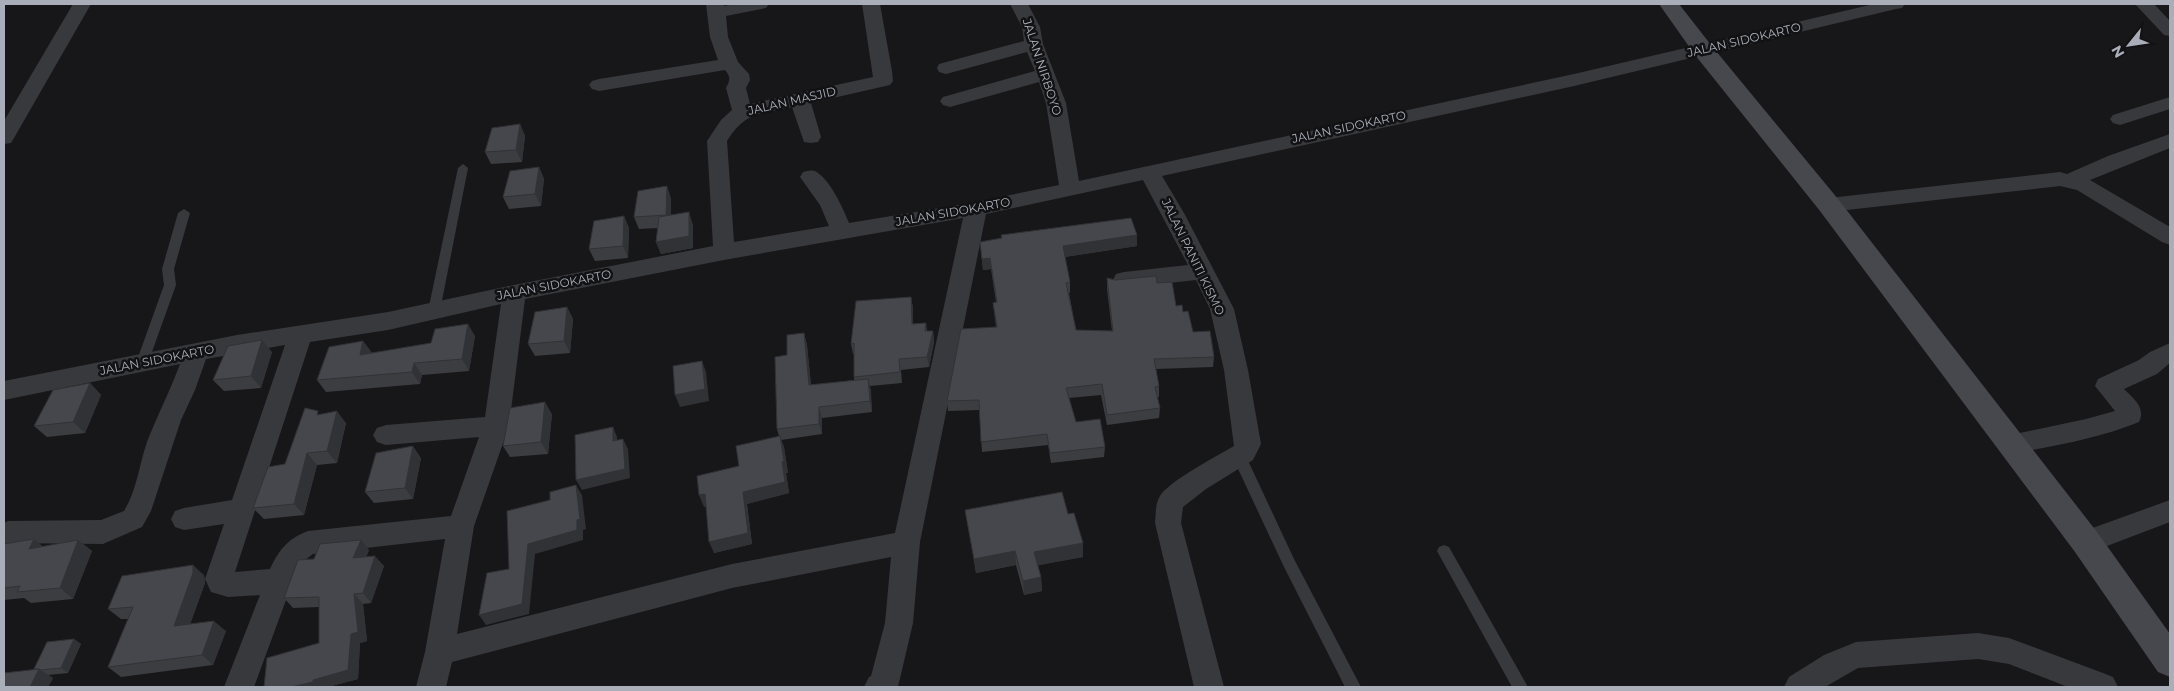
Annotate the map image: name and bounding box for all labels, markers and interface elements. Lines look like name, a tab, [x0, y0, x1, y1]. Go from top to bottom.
street label: JALAN NIRBOYO	[1019, 15, 1065, 117]
street label: JALAN SIDOKARTO	[1685, 19, 1802, 60]
north arrow	[2104, 20, 2154, 70]
text: N	[2107, 42, 2128, 61]
street label: JALAN MASJID	[745, 83, 838, 118]
street label: JALAN SIDOKARTO	[1290, 107, 1407, 146]
street label: JALAN SIDOKARTO	[893, 194, 1011, 229]
street label: JALAN PANITI KISMO	[1158, 195, 1228, 318]
street label: JALAN SIDOKARTO	[494, 266, 612, 303]
street label: JALAN SIDOKARTO	[97, 341, 215, 378]

